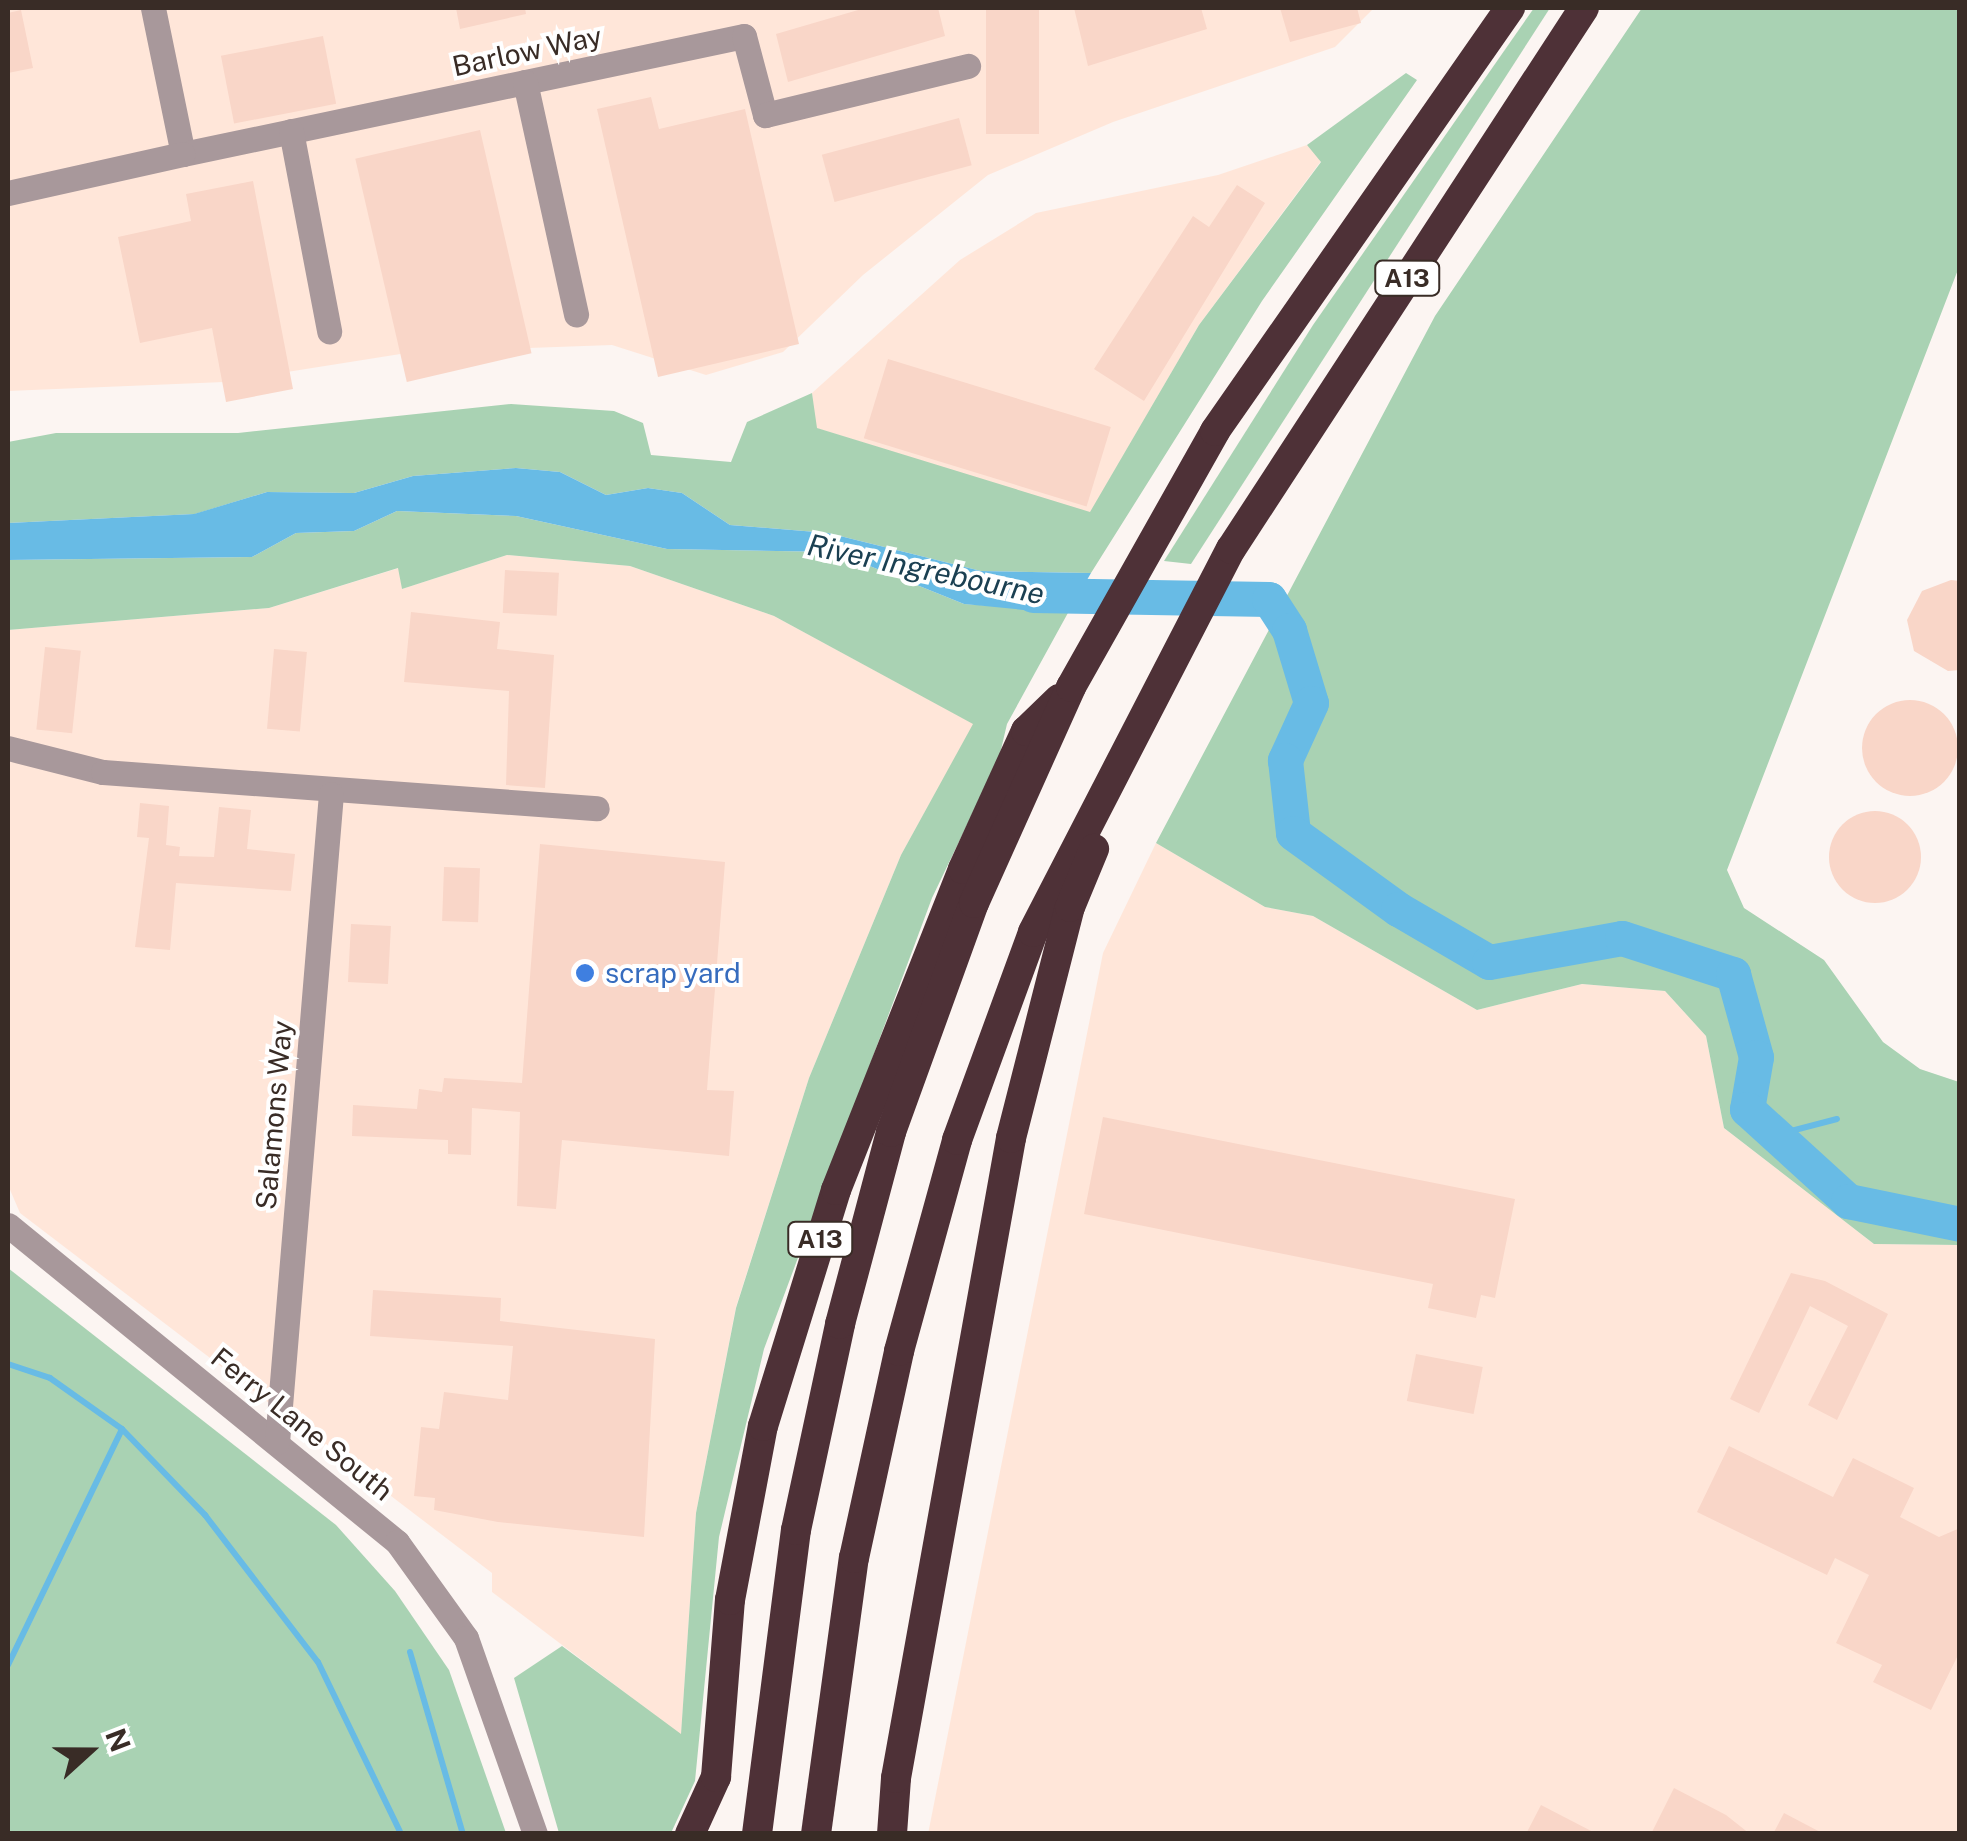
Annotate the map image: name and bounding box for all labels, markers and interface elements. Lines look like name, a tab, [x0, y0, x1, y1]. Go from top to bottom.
street label: Barlow Way	[449, 19, 605, 83]
road number: A13	[1372, 258, 1442, 298]
water label: River Ingrebourne	[804, 526, 1048, 612]
place label: scrap yard	[605, 956, 741, 990]
marker: scrap yard	[574, 962, 596, 984]
street label: Salamons Way	[249, 1019, 299, 1211]
road number: A13	[785, 1219, 855, 1259]
street label: Ferry Lane South	[204, 1340, 400, 1508]
north arrow	[40, 1701, 140, 1801]
text: N	[99, 1724, 138, 1756]

